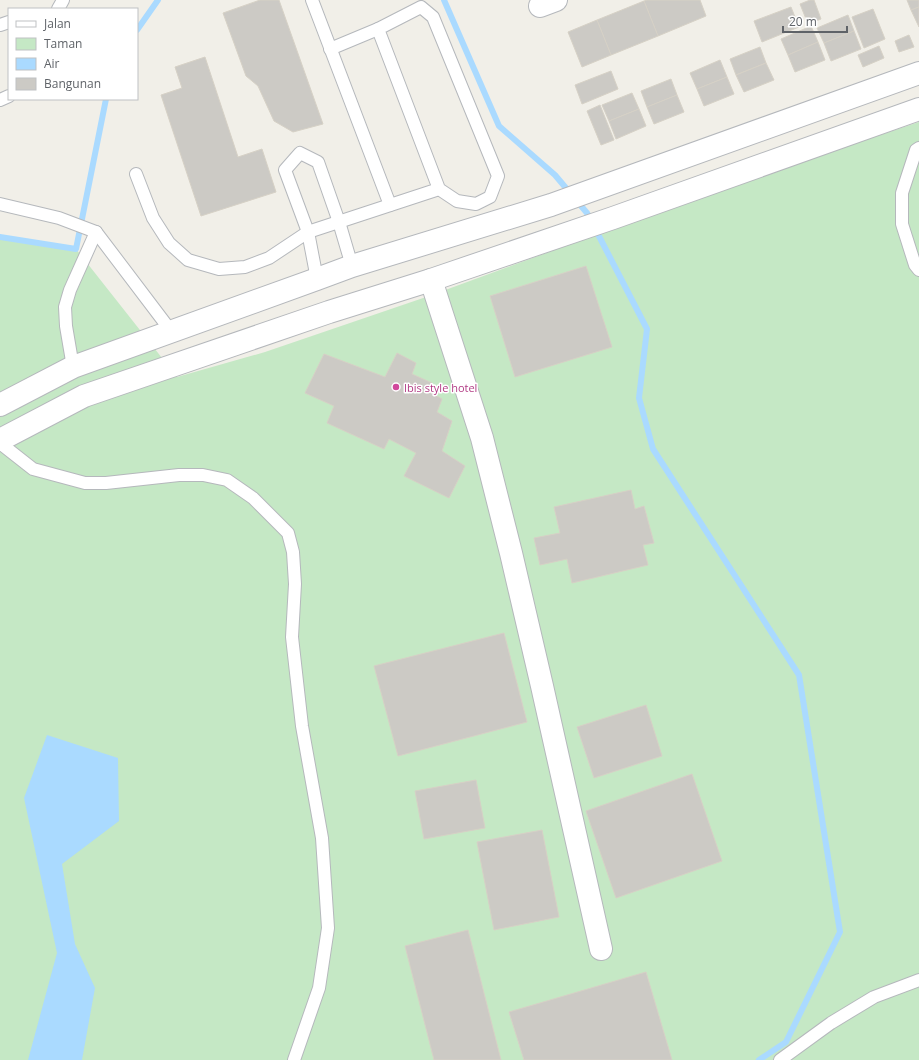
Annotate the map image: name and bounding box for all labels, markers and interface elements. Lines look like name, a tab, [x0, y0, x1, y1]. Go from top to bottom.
legend	[8, 8, 138, 100]
scale bar	[783, 8, 847, 34]
text: 20 m	[789, 13, 817, 30]
text: Jalan	[43, 15, 71, 32]
text: Taman	[44, 35, 82, 52]
text: Air	[44, 55, 60, 72]
text: Bangunan	[44, 75, 101, 92]
place label: Ibis style hotel	[404, 380, 477, 395]
marker: Ibis style hotel	[391, 382, 401, 392]

